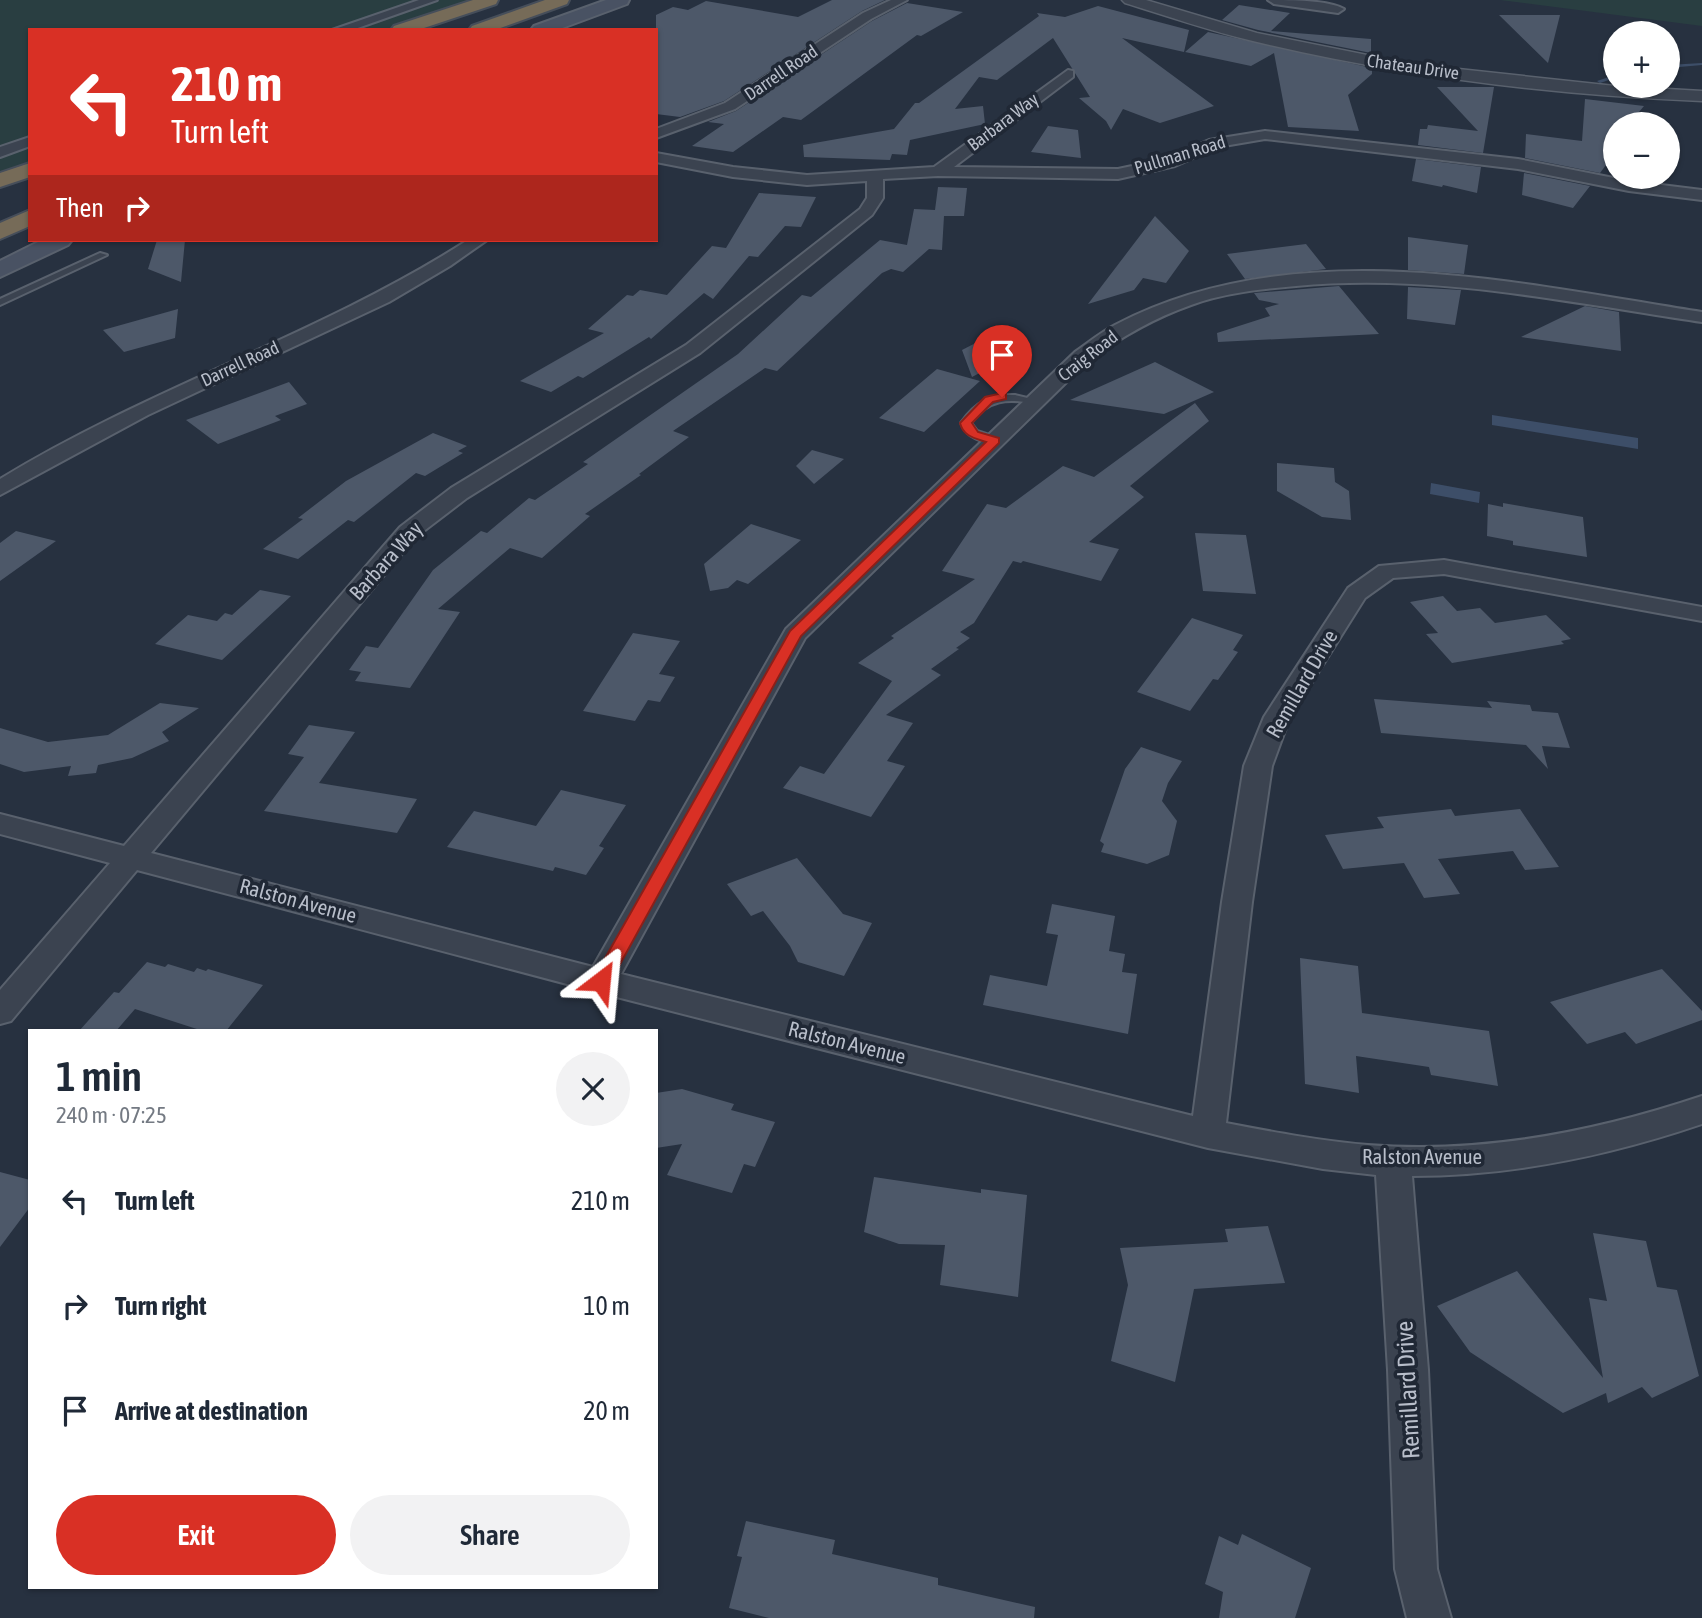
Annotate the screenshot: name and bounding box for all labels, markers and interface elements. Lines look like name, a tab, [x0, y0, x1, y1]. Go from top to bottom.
map controls	[1603, 21, 1680, 189]
button: +	[1603, 21, 1680, 98]
street label: Darrell Road	[740, 40, 821, 105]
street label: Chateau Drive	[1366, 50, 1461, 83]
text: 210 m	[171, 55, 282, 111]
icon: left	[56, 56, 147, 147]
street label: Barbara Way	[963, 88, 1042, 155]
button: −	[1603, 112, 1680, 189]
text: Turn left	[171, 113, 269, 150]
street label: Pullman Road	[1132, 131, 1228, 178]
icon: right	[118, 189, 156, 227]
text: Then	[56, 193, 104, 223]
pin	[972, 325, 1032, 397]
street label: Craig Road	[1054, 326, 1122, 385]
street label: Darrell Road	[197, 336, 282, 391]
icon: arrive	[983, 336, 1021, 374]
street label: Barbara Way	[344, 516, 427, 604]
street label: Remillard Drive	[1261, 625, 1342, 742]
street label: Ralston Avenue	[237, 873, 359, 927]
position arrow	[564, 944, 638, 1018]
street label: Ralston Avenue	[786, 1016, 908, 1068]
text: 1 min	[56, 1052, 142, 1100]
button: close	[556, 1052, 630, 1126]
text: 240 m · 07:25	[56, 1102, 167, 1128]
street label: Ralston Avenue	[1362, 1144, 1482, 1168]
icon: left	[56, 1182, 94, 1220]
text: Turn left	[115, 1186, 195, 1216]
text: 210 m	[571, 1186, 630, 1216]
icon: right	[56, 1287, 94, 1325]
text: Turn right	[115, 1291, 206, 1321]
text: 10 m	[583, 1291, 630, 1321]
street label: Remillard Drive	[1390, 1320, 1425, 1460]
icon: arrive	[56, 1392, 94, 1430]
text: Arrive at destination	[115, 1396, 308, 1426]
text: 20 m	[583, 1396, 630, 1426]
button: Exit	[56, 1495, 336, 1575]
button: Share	[350, 1495, 630, 1575]

